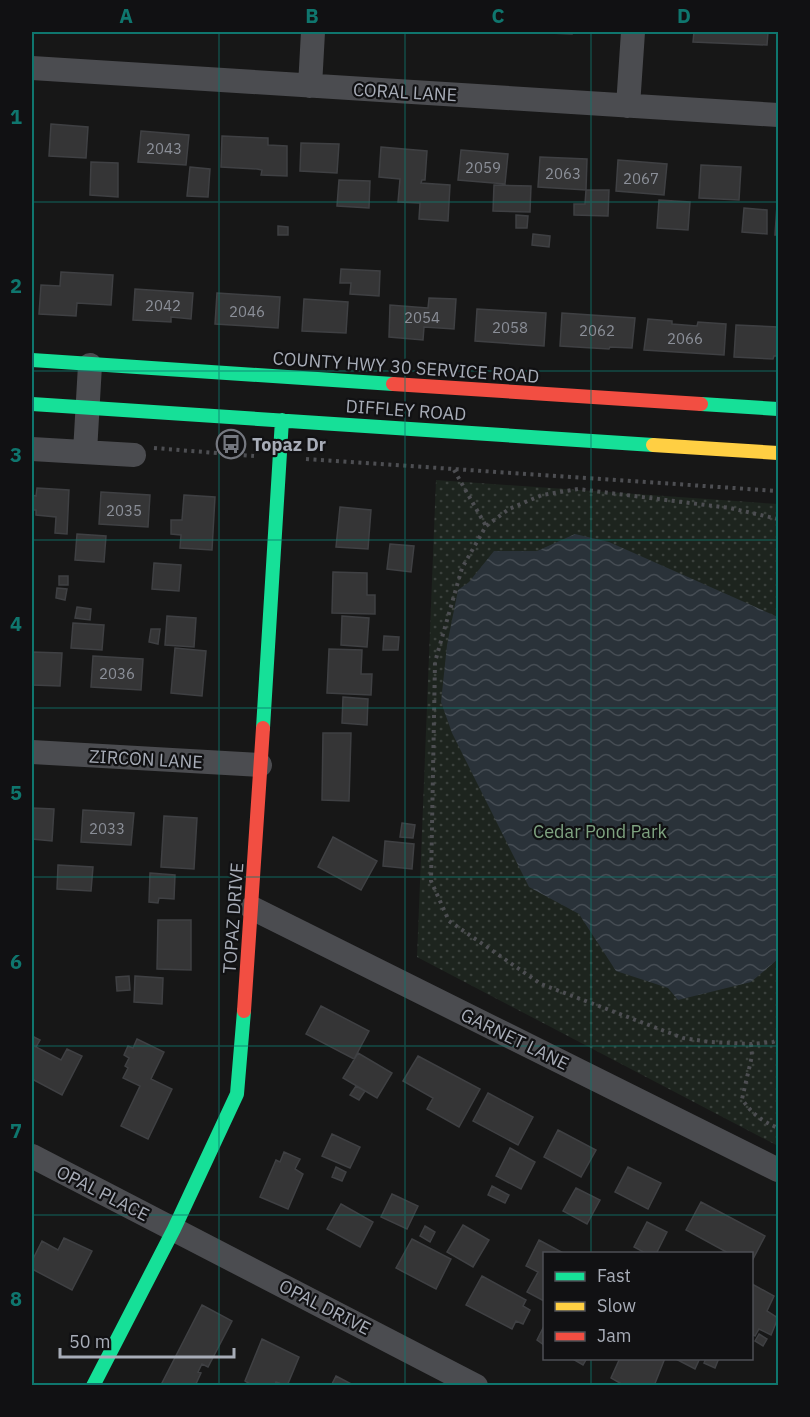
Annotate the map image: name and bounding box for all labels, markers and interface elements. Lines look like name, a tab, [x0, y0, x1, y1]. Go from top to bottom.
text: A	[119, 2, 133, 29]
text: B	[305, 2, 319, 29]
text: C	[491, 2, 505, 29]
text: D	[677, 2, 691, 29]
street label: CORAL LANE	[352, 78, 458, 106]
text: 1	[10, 103, 22, 130]
house number: 2043	[146, 139, 182, 158]
house number: 2059	[465, 158, 501, 177]
house number: 2063	[545, 164, 581, 183]
house number: 2067	[623, 169, 659, 188]
text: 2	[10, 272, 22, 299]
house number: 2042	[145, 296, 181, 315]
house number: 2046	[229, 302, 265, 321]
house number: 2054	[404, 308, 440, 327]
house number: 2058	[492, 318, 528, 337]
house number: 2062	[579, 321, 615, 340]
house number: 2066	[667, 329, 703, 348]
street label: COUNTY HWY 30 SERVICE ROAD	[272, 346, 540, 388]
street label: DIFFLEY ROAD	[345, 394, 467, 426]
bus stop icon: Topaz Dr	[215, 428, 247, 460]
place label: Topaz Dr	[252, 433, 326, 456]
text: 3	[10, 441, 22, 468]
house number: 2035	[106, 501, 142, 520]
text: 4	[10, 610, 22, 637]
house number: 2036	[99, 664, 135, 683]
street label: ZIRCON LANE	[89, 745, 203, 773]
text: 5	[10, 779, 22, 806]
house number: 2033	[89, 819, 125, 838]
park label: Cedar Pond Park	[533, 820, 667, 843]
street label: TOPAZ DRIVE	[218, 862, 248, 974]
text: 6	[10, 948, 22, 975]
street label: GARNET LANE	[457, 1003, 573, 1075]
text: 7	[10, 1117, 22, 1144]
street label: OPAL PLACE	[53, 1160, 153, 1226]
legend	[543, 1252, 753, 1360]
text: Fast	[597, 1264, 631, 1287]
street label: OPAL DRIVE	[275, 1274, 375, 1340]
text: 8	[10, 1285, 22, 1312]
text: Slow	[597, 1294, 636, 1317]
scale bar	[60, 1321, 234, 1359]
text: Jam	[597, 1324, 632, 1347]
text: 50 m	[69, 1330, 111, 1353]

